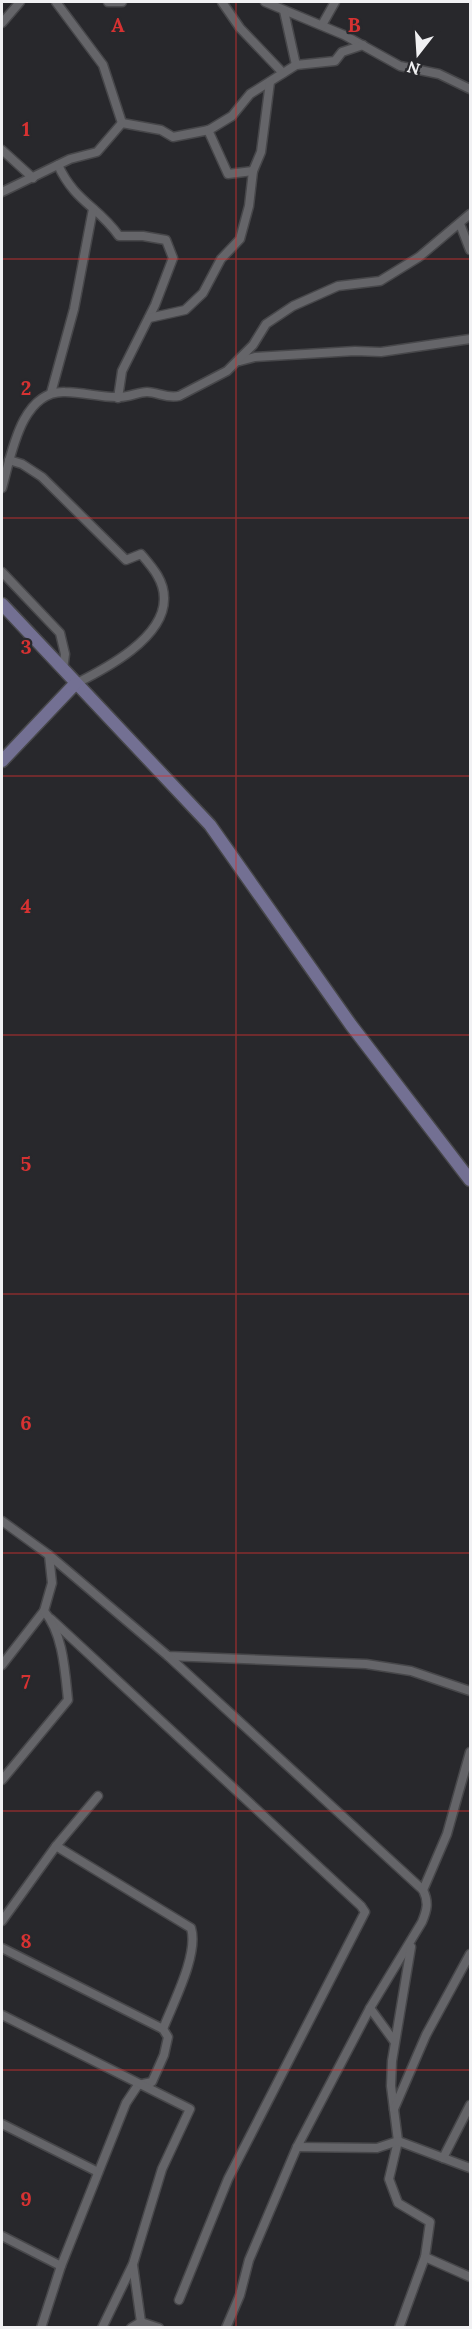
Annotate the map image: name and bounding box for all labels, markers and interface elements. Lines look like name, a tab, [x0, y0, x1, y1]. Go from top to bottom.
text: A	[111, 12, 125, 37]
text: B	[347, 12, 361, 37]
north arrow	[388, 24, 448, 84]
text: N	[405, 57, 422, 80]
text: 1	[22, 116, 30, 141]
text: 2	[21, 375, 31, 400]
text: 3	[20, 634, 32, 659]
text: 4	[21, 893, 32, 918]
text: 5	[21, 1151, 32, 1176]
text: 6	[20, 1410, 32, 1435]
text: 7	[21, 1669, 31, 1694]
text: 8	[20, 1928, 32, 1953]
text: 9	[20, 2186, 32, 2211]

